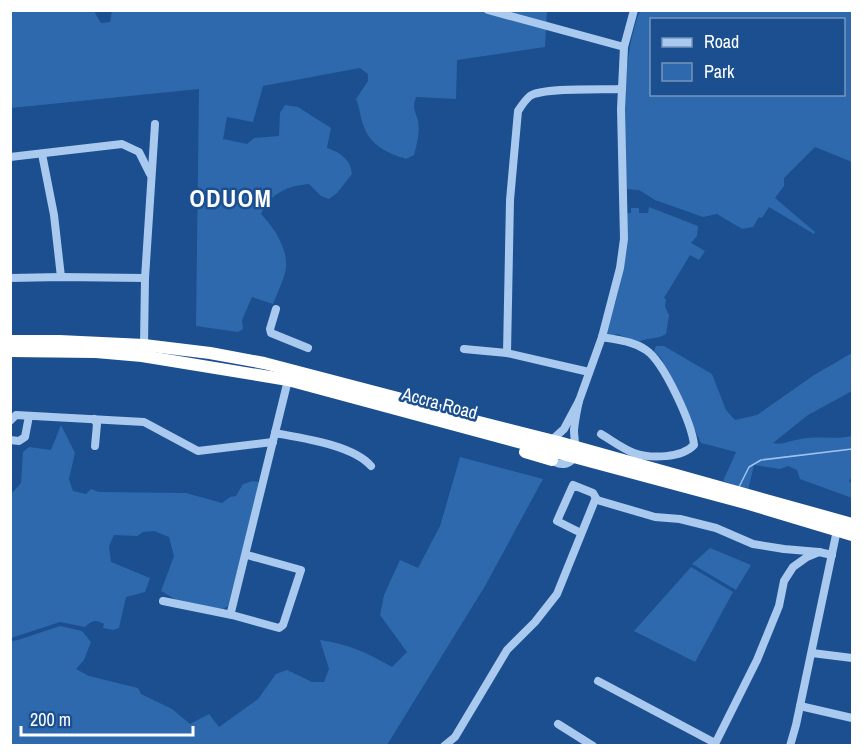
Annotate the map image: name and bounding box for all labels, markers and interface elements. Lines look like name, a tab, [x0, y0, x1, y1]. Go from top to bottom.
legend	[650, 18, 845, 96]
text: Road	[704, 29, 739, 54]
text: Park	[704, 59, 735, 84]
district label: ODUOM	[190, 182, 272, 214]
street label: Accra Road	[399, 381, 480, 425]
scale bar	[21, 699, 194, 737]
text: 200 m	[30, 707, 71, 732]

